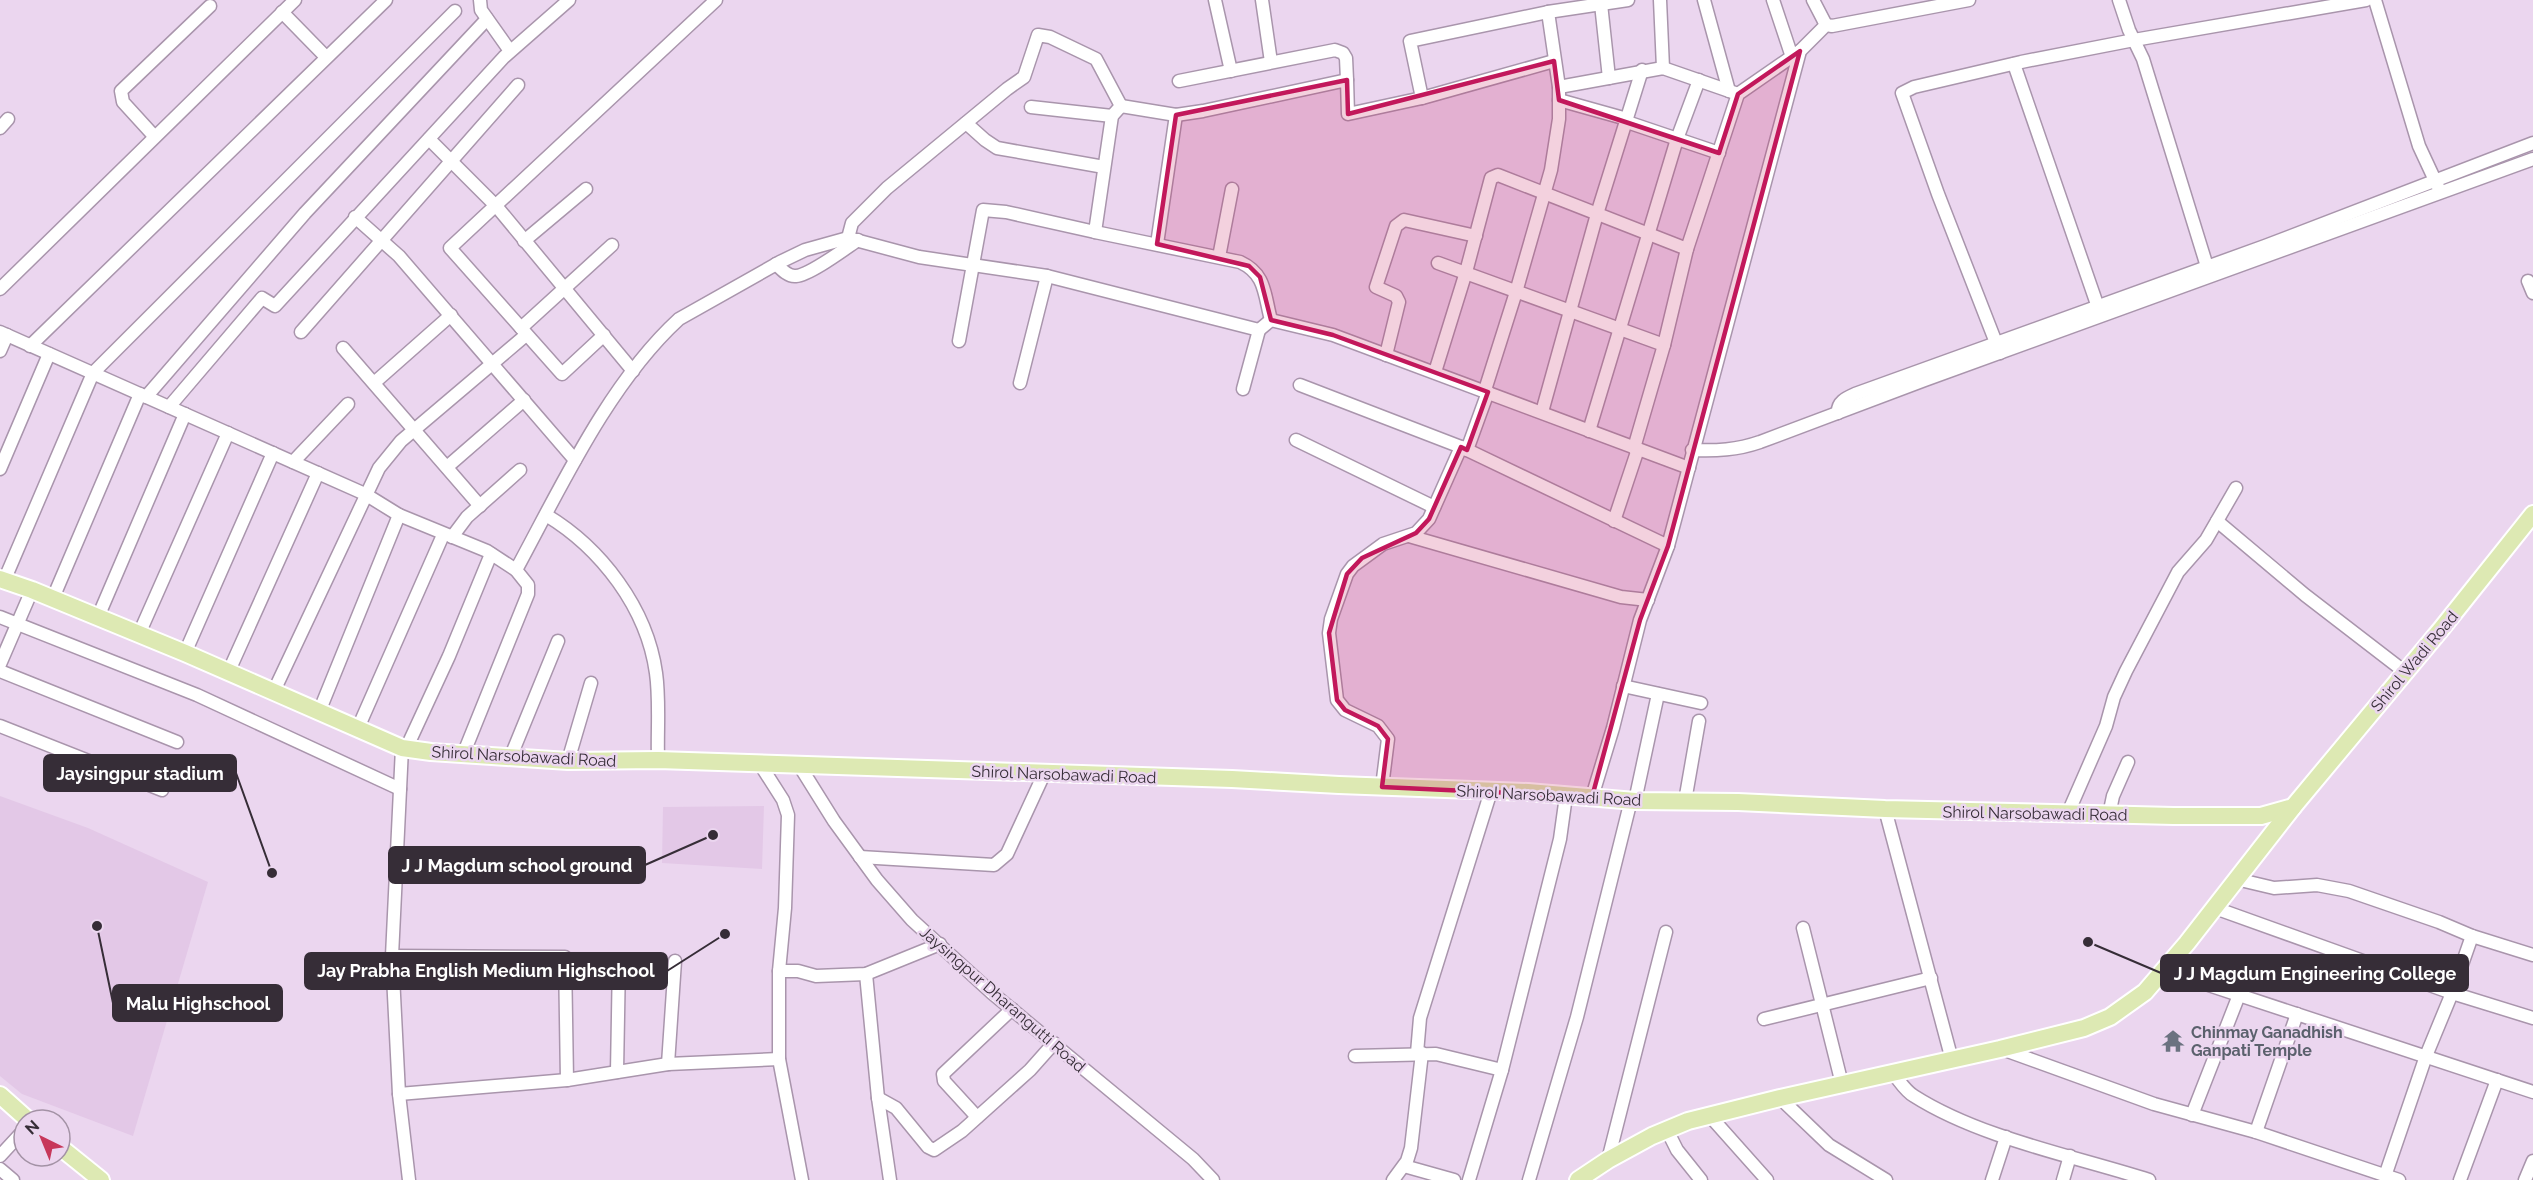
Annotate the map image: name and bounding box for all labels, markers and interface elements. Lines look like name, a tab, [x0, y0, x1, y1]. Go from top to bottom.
street label: Shirol Wadi Road	[2367, 607, 2462, 715]
street label: Shirol Narsobawadi Road	[431, 742, 617, 771]
callout: Jaysingpur stadium	[44, 755, 236, 791]
street label: Shirol Narsobawadi Road	[971, 762, 1157, 787]
text: Jaysingpur stadium	[56, 763, 224, 784]
street label: Shirol Narsobawadi Road	[1456, 781, 1642, 810]
street label: Shirol Narsobawadi Road	[1942, 802, 2128, 825]
callout: J J Magdum school ground	[389, 847, 645, 883]
text: J J Magdum school ground	[402, 855, 632, 876]
street label: Jaysingpur Dharangutti Road	[916, 922, 1089, 1076]
callout: Jay Prabha English Medium Highschool	[305, 953, 667, 989]
callout: J J Magdum Engineering College	[2161, 955, 2468, 991]
text: Jay Prabha English Medium Highschool	[317, 960, 655, 981]
text: J J Magdum Engineering College	[2174, 963, 2457, 984]
callout: Malu Highschool	[113, 985, 282, 1021]
text: Malu Highschool	[126, 993, 271, 1014]
place label: Chinmay Ganadhish Ganpati Temple	[2191, 1023, 2343, 1060]
temple icon: Chinmay Ganadhish Ganpati Temple	[2160, 1028, 2186, 1054]
north arrow	[12, 1108, 72, 1168]
text: N	[21, 1116, 43, 1139]

